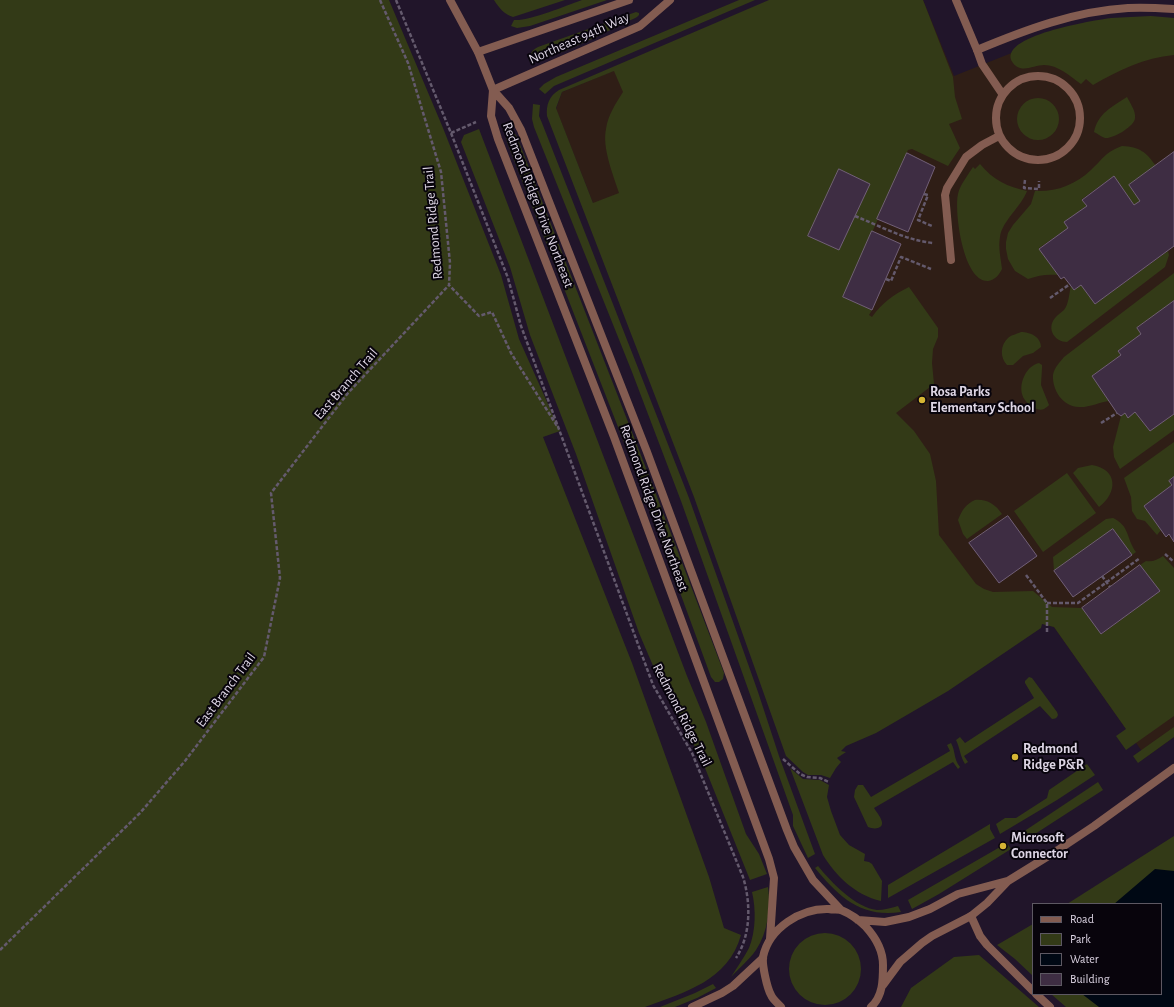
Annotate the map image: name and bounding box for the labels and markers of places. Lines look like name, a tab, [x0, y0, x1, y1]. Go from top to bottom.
place label: Rosa Parks Elementary School	[930, 384, 1035, 416]
marker: Rosa Parks Elementary School	[917, 395, 927, 405]
place label: Redmond Ridge P&R	[1023, 741, 1084, 774]
marker: Redmond Ridge P&R	[1010, 752, 1020, 762]
place label: Microsoft Connector	[1011, 830, 1068, 862]
marker: Microsoft Connector	[998, 841, 1008, 851]

